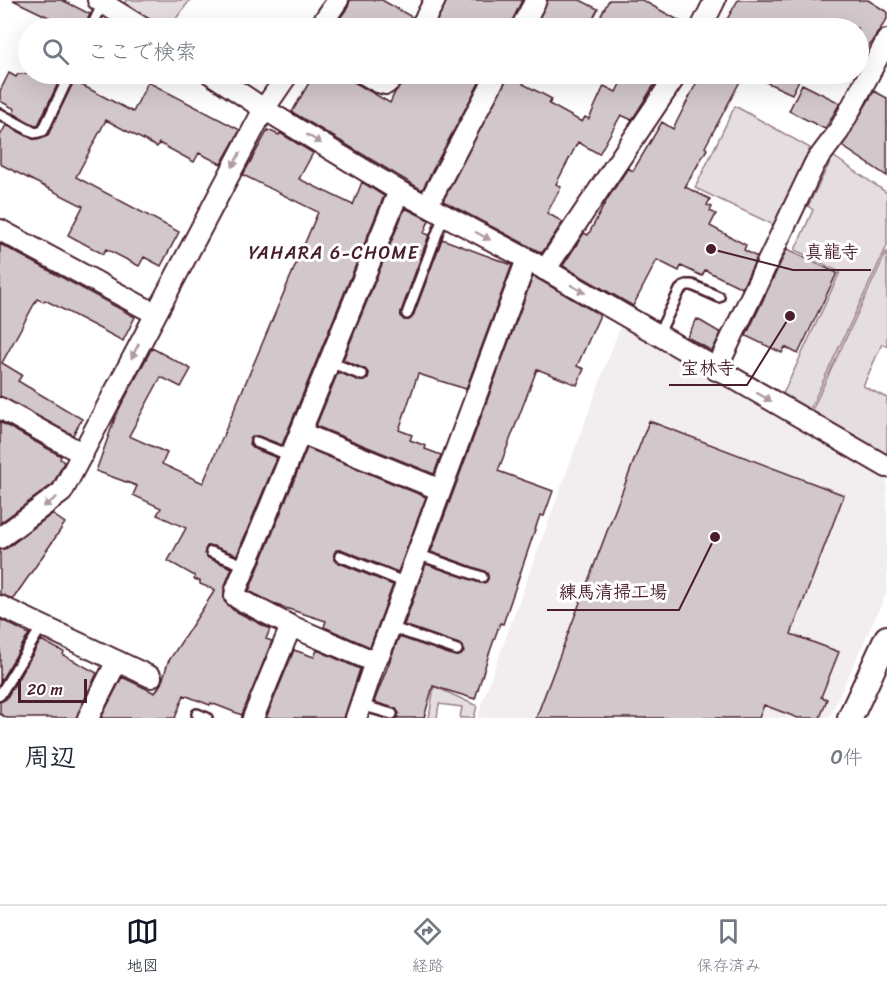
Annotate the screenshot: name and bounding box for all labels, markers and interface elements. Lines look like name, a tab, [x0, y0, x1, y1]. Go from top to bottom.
search box	[18, 18, 869, 84]
text: ここで検索	[87, 32, 197, 71]
icon: search	[39, 35, 72, 68]
one-way arrow	[305, 134, 322, 145]
one-way arrow	[231, 152, 241, 169]
one-way arrow	[475, 231, 492, 241]
callout: 真龍寺	[793, 234, 871, 270]
text: 真龍寺	[805, 236, 859, 268]
district label: YAHARA 6-CHOME	[249, 237, 419, 269]
one-way arrow	[570, 284, 587, 294]
one-way arrow	[130, 343, 140, 360]
callout: 宝林寺	[669, 349, 747, 385]
text: 宝林寺	[681, 352, 735, 384]
one-way arrow	[756, 392, 773, 402]
one-way arrow	[42, 496, 58, 508]
callout: 練馬清掃工場	[547, 574, 679, 610]
text: 練馬清掃工場	[559, 576, 667, 608]
text: 20 m	[27, 675, 63, 704]
scale bar	[18, 676, 87, 704]
text: 周辺	[24, 734, 76, 780]
text: 0件	[830, 740, 863, 775]
tab: 地図	[126, 915, 159, 980]
tab: 経路	[411, 915, 444, 980]
tab: 保存済み	[697, 915, 761, 980]

